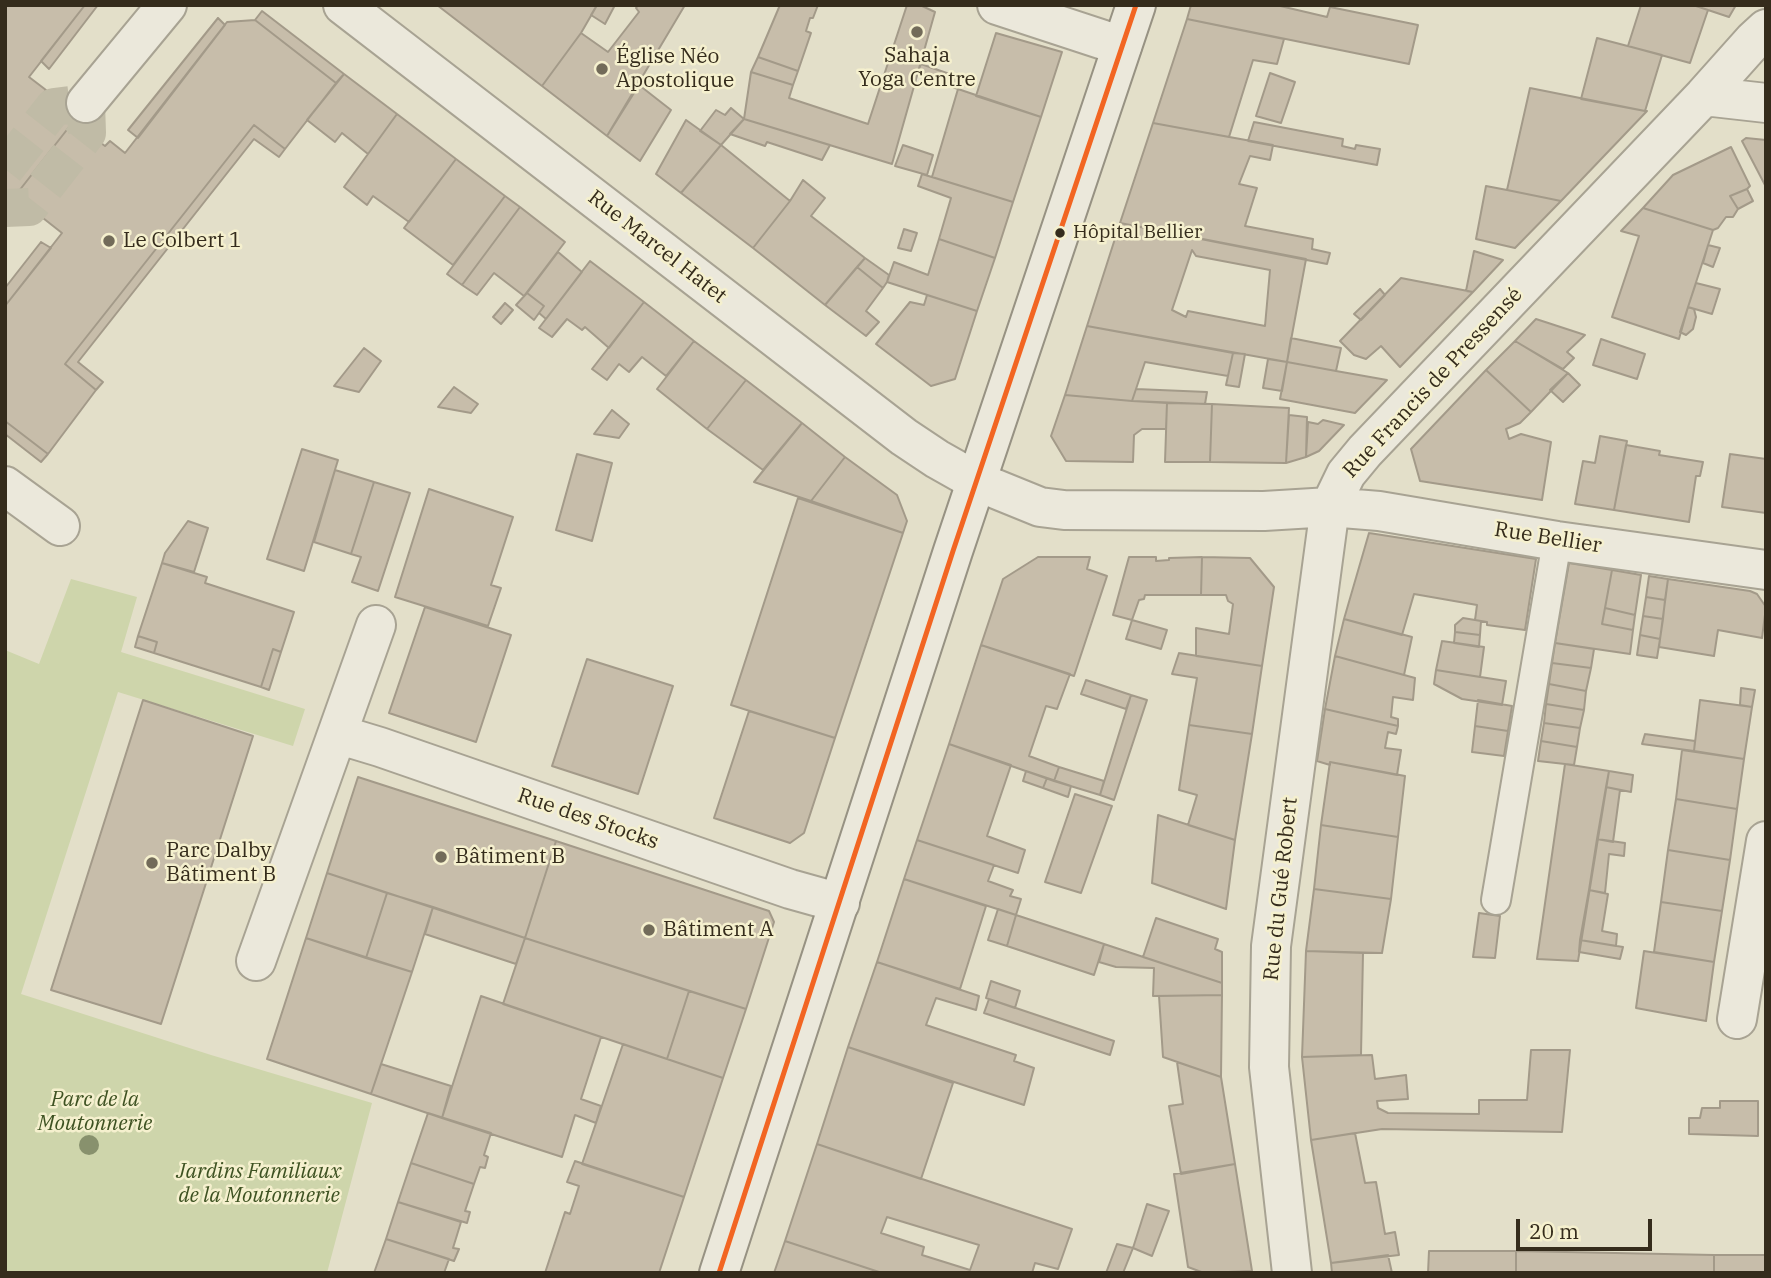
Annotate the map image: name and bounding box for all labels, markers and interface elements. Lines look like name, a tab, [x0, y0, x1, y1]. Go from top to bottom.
marker: Sahaja Yoga Centre	[909, 24, 925, 40]
place label: Sahaja Yoga Centre	[858, 43, 976, 93]
place label: Église Néo Apostolique	[616, 44, 734, 94]
marker: Église Néo Apostolique	[594, 61, 610, 77]
street label: Rue Marcel Hatet	[583, 185, 731, 309]
place label: Hôpital Bellier	[1073, 222, 1202, 244]
marker: Hôpital Bellier	[1053, 226, 1067, 240]
place label: Le Colbert 1	[123, 228, 242, 254]
marker: Le Colbert 1	[101, 233, 117, 249]
street label: Rue Francis de Pressensé	[1338, 282, 1528, 484]
street label: Rue Bellier	[1493, 517, 1603, 559]
street label: Rue des Stocks	[514, 783, 662, 855]
street label: Rue du Gué Robert	[1259, 796, 1303, 982]
place label: Parc Dalby Bâtiment B	[166, 838, 276, 888]
place label: Bâtiment B	[455, 844, 565, 870]
marker: Bâtiment B	[433, 849, 449, 865]
marker: Parc Dalby Bâtiment B	[144, 855, 160, 871]
place label: Bâtiment A	[663, 917, 774, 943]
marker: Bâtiment A	[641, 922, 657, 938]
park label: Parc de la Moutonnerie	[38, 1087, 152, 1137]
park label: Jardins Familiaux de la Moutonnerie	[176, 1159, 342, 1209]
scale bar	[1519, 1204, 1656, 1248]
text: 20 m	[1529, 1217, 1579, 1245]

